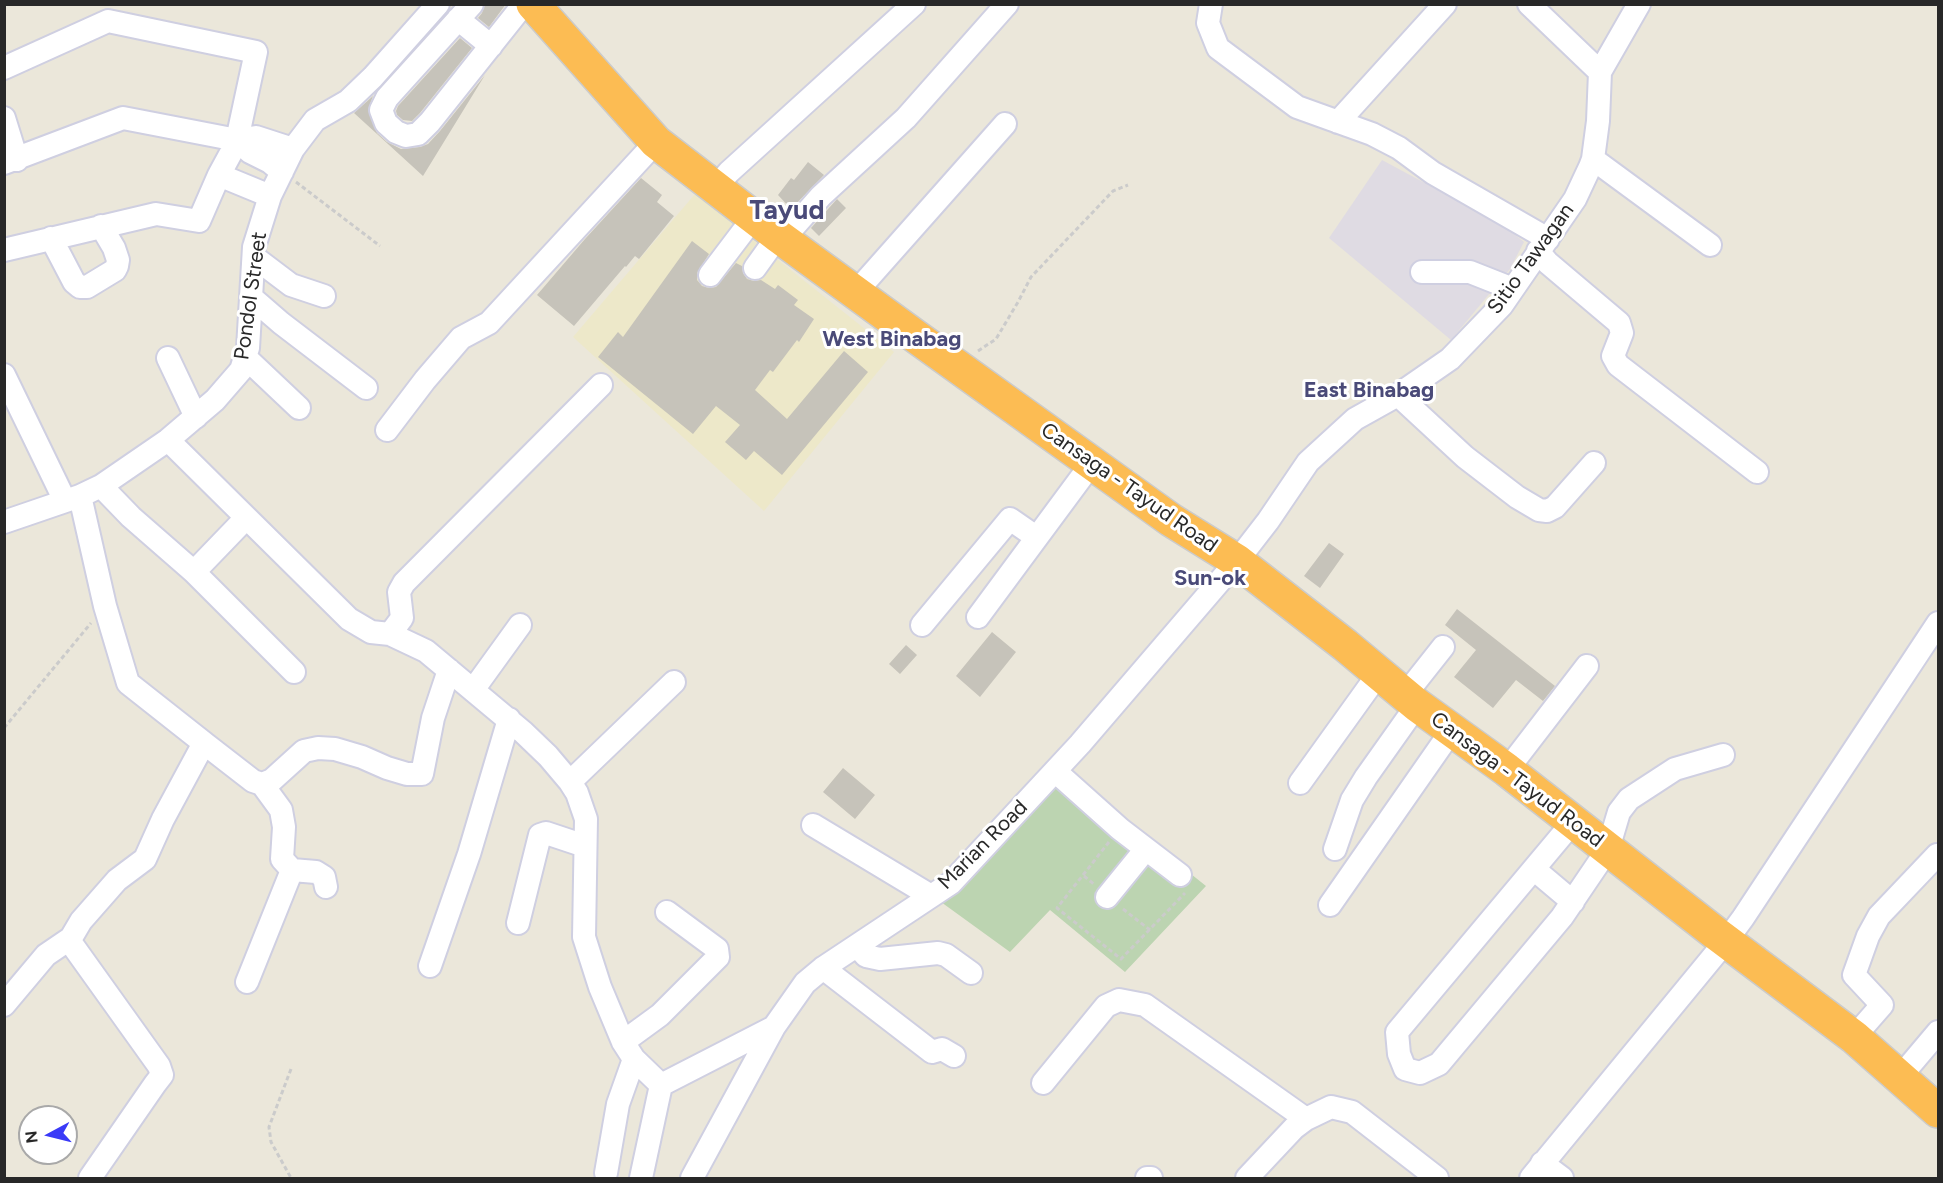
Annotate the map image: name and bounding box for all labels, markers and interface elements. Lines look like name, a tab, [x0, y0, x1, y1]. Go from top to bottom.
district label: Tayud	[750, 195, 824, 227]
street label: Sitio Tawagan	[1482, 199, 1580, 319]
street label: Pondol Street	[230, 230, 272, 362]
district label: West Binabag	[823, 327, 961, 353]
district label: East Binabag	[1304, 378, 1434, 404]
street label: Cansaga - Tayud Road	[1036, 418, 1222, 558]
district label: Sun-ok	[1174, 566, 1246, 592]
street label: Cansaga - Tayud Road	[1426, 707, 1608, 853]
street label: Marian Road	[933, 795, 1033, 895]
north arrow	[18, 1105, 78, 1165]
text: N	[21, 1130, 42, 1144]

